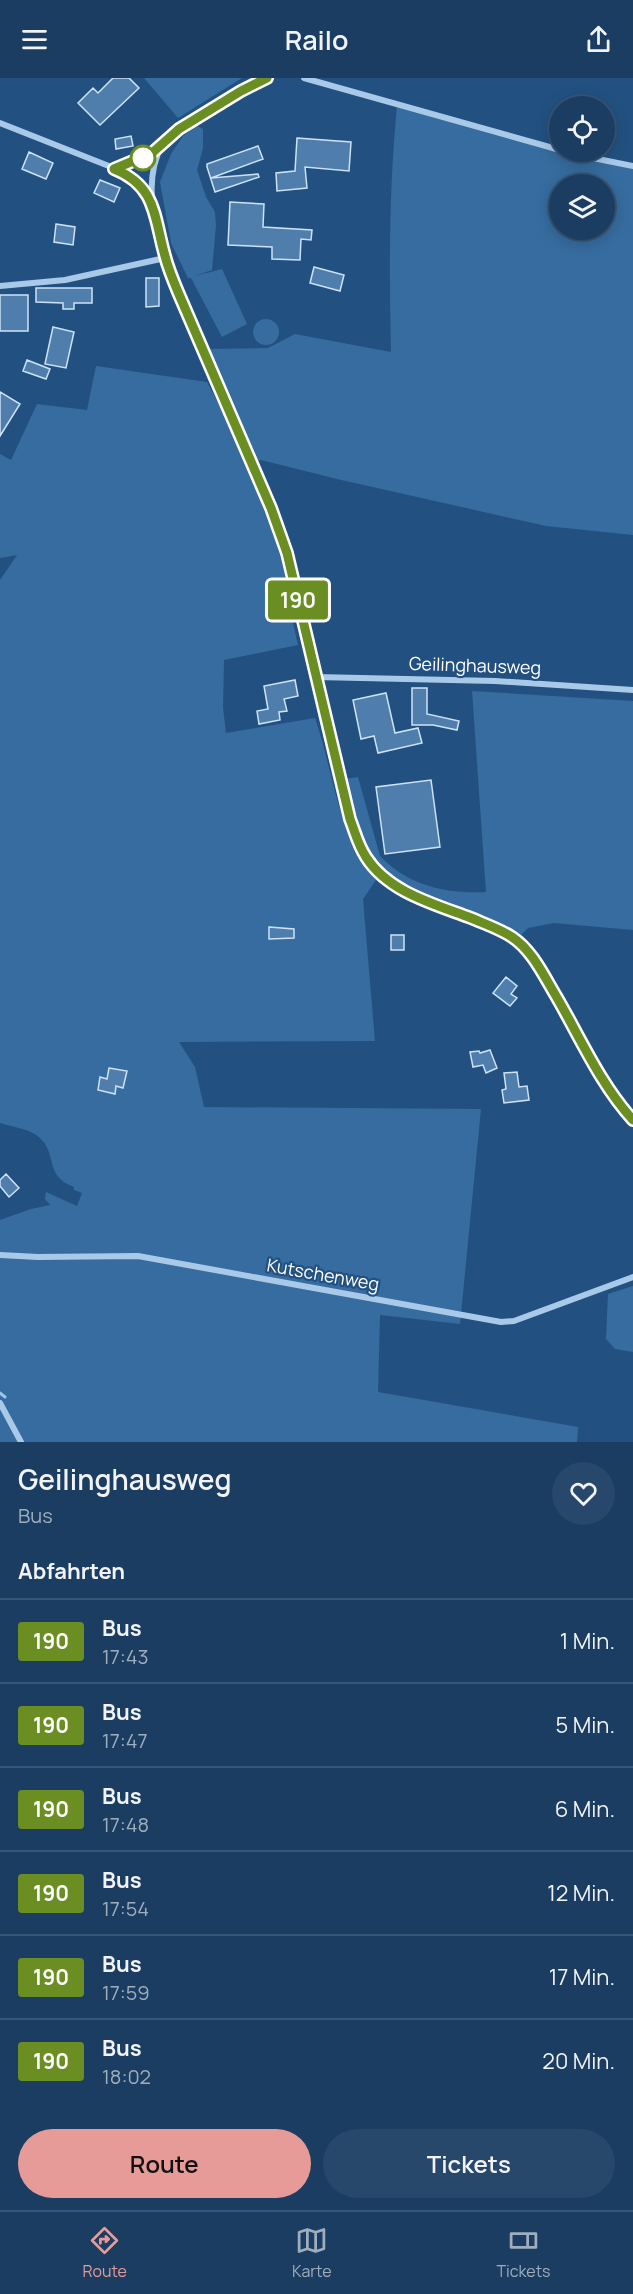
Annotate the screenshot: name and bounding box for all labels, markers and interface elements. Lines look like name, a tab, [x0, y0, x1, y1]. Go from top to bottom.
text: Railo	[285, 21, 348, 58]
icon: menu	[18, 23, 51, 56]
icon: share	[582, 23, 615, 56]
map controls	[549, 96, 615, 240]
button: locate	[549, 96, 615, 162]
unlabelled marker	[130, 145, 156, 171]
button: layers	[549, 174, 615, 240]
line badge: 190	[264, 580, 332, 620]
text: 190	[280, 586, 316, 614]
street label: Geilinghausweg	[409, 651, 542, 679]
street label: Kutschenweg	[265, 1252, 381, 1296]
text: Geilinghausweg	[18, 1460, 232, 1498]
button: heart	[552, 1462, 615, 1525]
text: Bus	[18, 1502, 53, 1529]
text: Abfahrten	[18, 1556, 125, 1586]
text: Bus	[102, 1613, 142, 1643]
text: 1 Min.	[560, 1626, 615, 1656]
text: 190	[33, 1627, 69, 1655]
text: 17:43	[102, 1643, 149, 1670]
text: Bus	[102, 1697, 142, 1727]
text: 5 Min.	[556, 1710, 615, 1740]
text: 190	[33, 1711, 69, 1739]
text: 17:47	[102, 1727, 148, 1754]
text: Bus	[102, 1781, 142, 1811]
text: 6 Min.	[555, 1794, 615, 1824]
text: 190	[33, 1795, 69, 1823]
text: 17:48	[102, 1811, 149, 1838]
text: Bus	[102, 1865, 142, 1895]
text: 12 Min.	[547, 1878, 615, 1908]
text: 190	[33, 1879, 69, 1907]
text: 17:54	[102, 1895, 149, 1922]
text: Bus	[102, 1949, 142, 1979]
text: 17 Min.	[549, 1962, 615, 1992]
text: 190	[33, 1963, 69, 1991]
text: 17:59	[102, 1979, 150, 2006]
text: Bus	[102, 2033, 142, 2063]
text: 20 Min.	[542, 2046, 615, 2076]
text: 190	[33, 2047, 69, 2075]
text: 18:02	[102, 2063, 151, 2090]
button: Route	[18, 2129, 311, 2198]
button: Tickets	[323, 2129, 615, 2198]
tab: Route	[82, 2224, 127, 2282]
tab: Karte	[292, 2224, 332, 2282]
tab: Tickets	[496, 2224, 551, 2282]

